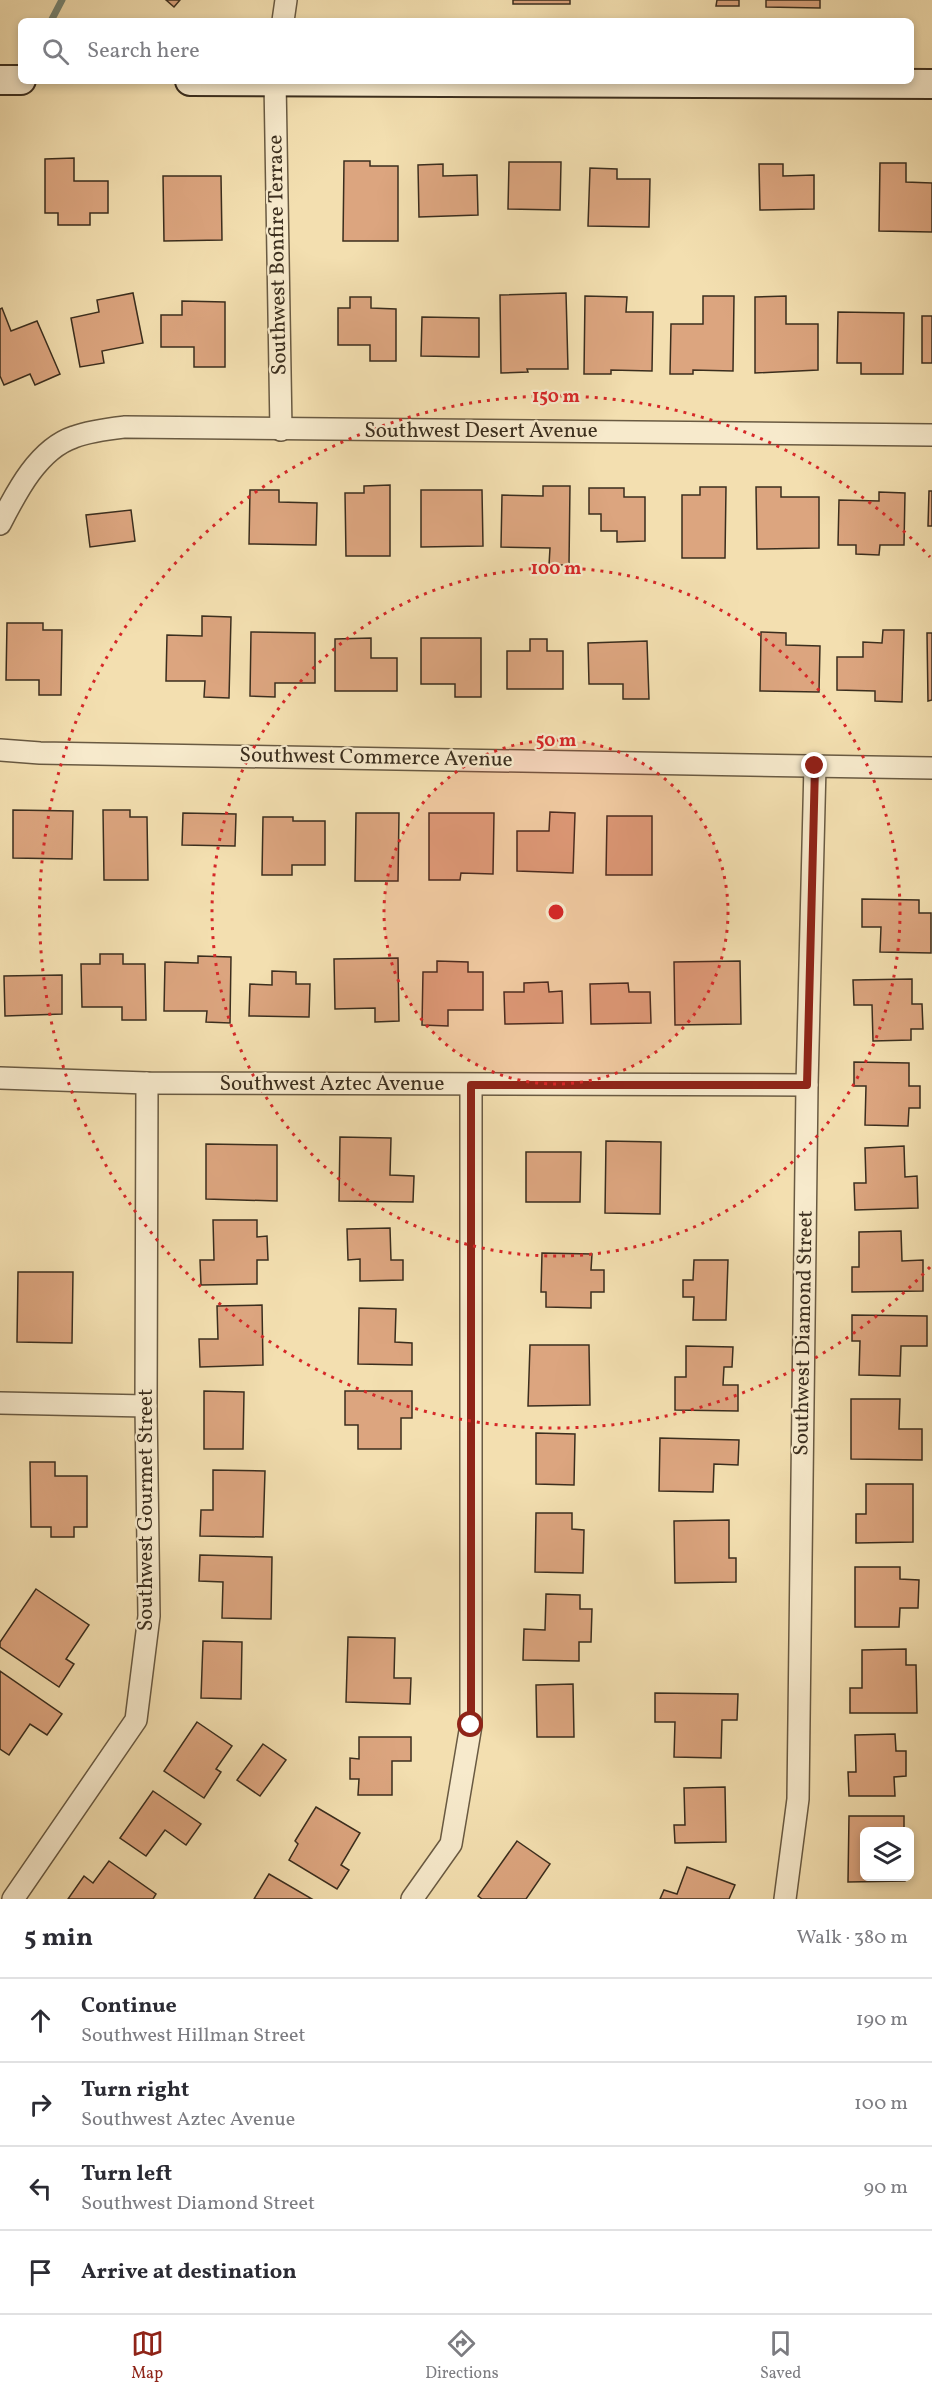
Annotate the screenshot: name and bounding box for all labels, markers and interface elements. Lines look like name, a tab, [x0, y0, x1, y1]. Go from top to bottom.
search box	[18, 18, 914, 84]
icon: search	[39, 35, 72, 68]
text: Search here	[87, 36, 200, 67]
street label: Southwest Bonfire Terrace	[261, 134, 295, 376]
text: 150 m	[532, 385, 580, 410]
street label: Southwest Desert Avenue	[364, 417, 598, 446]
text: 100 m	[531, 557, 581, 582]
text: 50 m	[536, 729, 576, 754]
street label: Southwest Commerce Avenue	[239, 741, 513, 775]
route end	[801, 752, 827, 778]
centre of rings	[546, 902, 566, 922]
street label: Southwest Aztec Avenue	[220, 1070, 444, 1099]
street label: Southwest Diamond Street	[787, 1210, 821, 1456]
street label: Southwest Gourmet Street	[132, 1389, 161, 1631]
route start	[457, 1711, 483, 1737]
map controls	[860, 1827, 914, 1881]
button: layers	[860, 1827, 914, 1881]
text: 5 min	[24, 1920, 93, 1956]
text: Walk · 380 m	[796, 1924, 908, 1952]
text: Continue	[81, 1991, 177, 2022]
icon: ahead	[24, 2004, 57, 2037]
text: 190 m	[856, 2006, 908, 2034]
text: Southwest Hillman Street	[81, 2022, 306, 2050]
text: Turn right	[81, 2075, 189, 2106]
icon: right	[24, 2088, 57, 2121]
text: 100 m	[854, 2090, 908, 2118]
text: Southwest Aztec Avenue	[81, 2106, 295, 2134]
text: Turn left	[81, 2159, 172, 2190]
icon: left	[24, 2172, 57, 2205]
text: 90 m	[864, 2174, 908, 2202]
text: Southwest Diamond Street	[81, 2190, 315, 2218]
icon: arrive	[24, 2256, 57, 2289]
text: Arrive at destination	[81, 2257, 297, 2288]
tab: Map	[131, 2327, 164, 2385]
tab: Directions	[425, 2327, 499, 2385]
tab: Saved	[760, 2327, 801, 2385]

